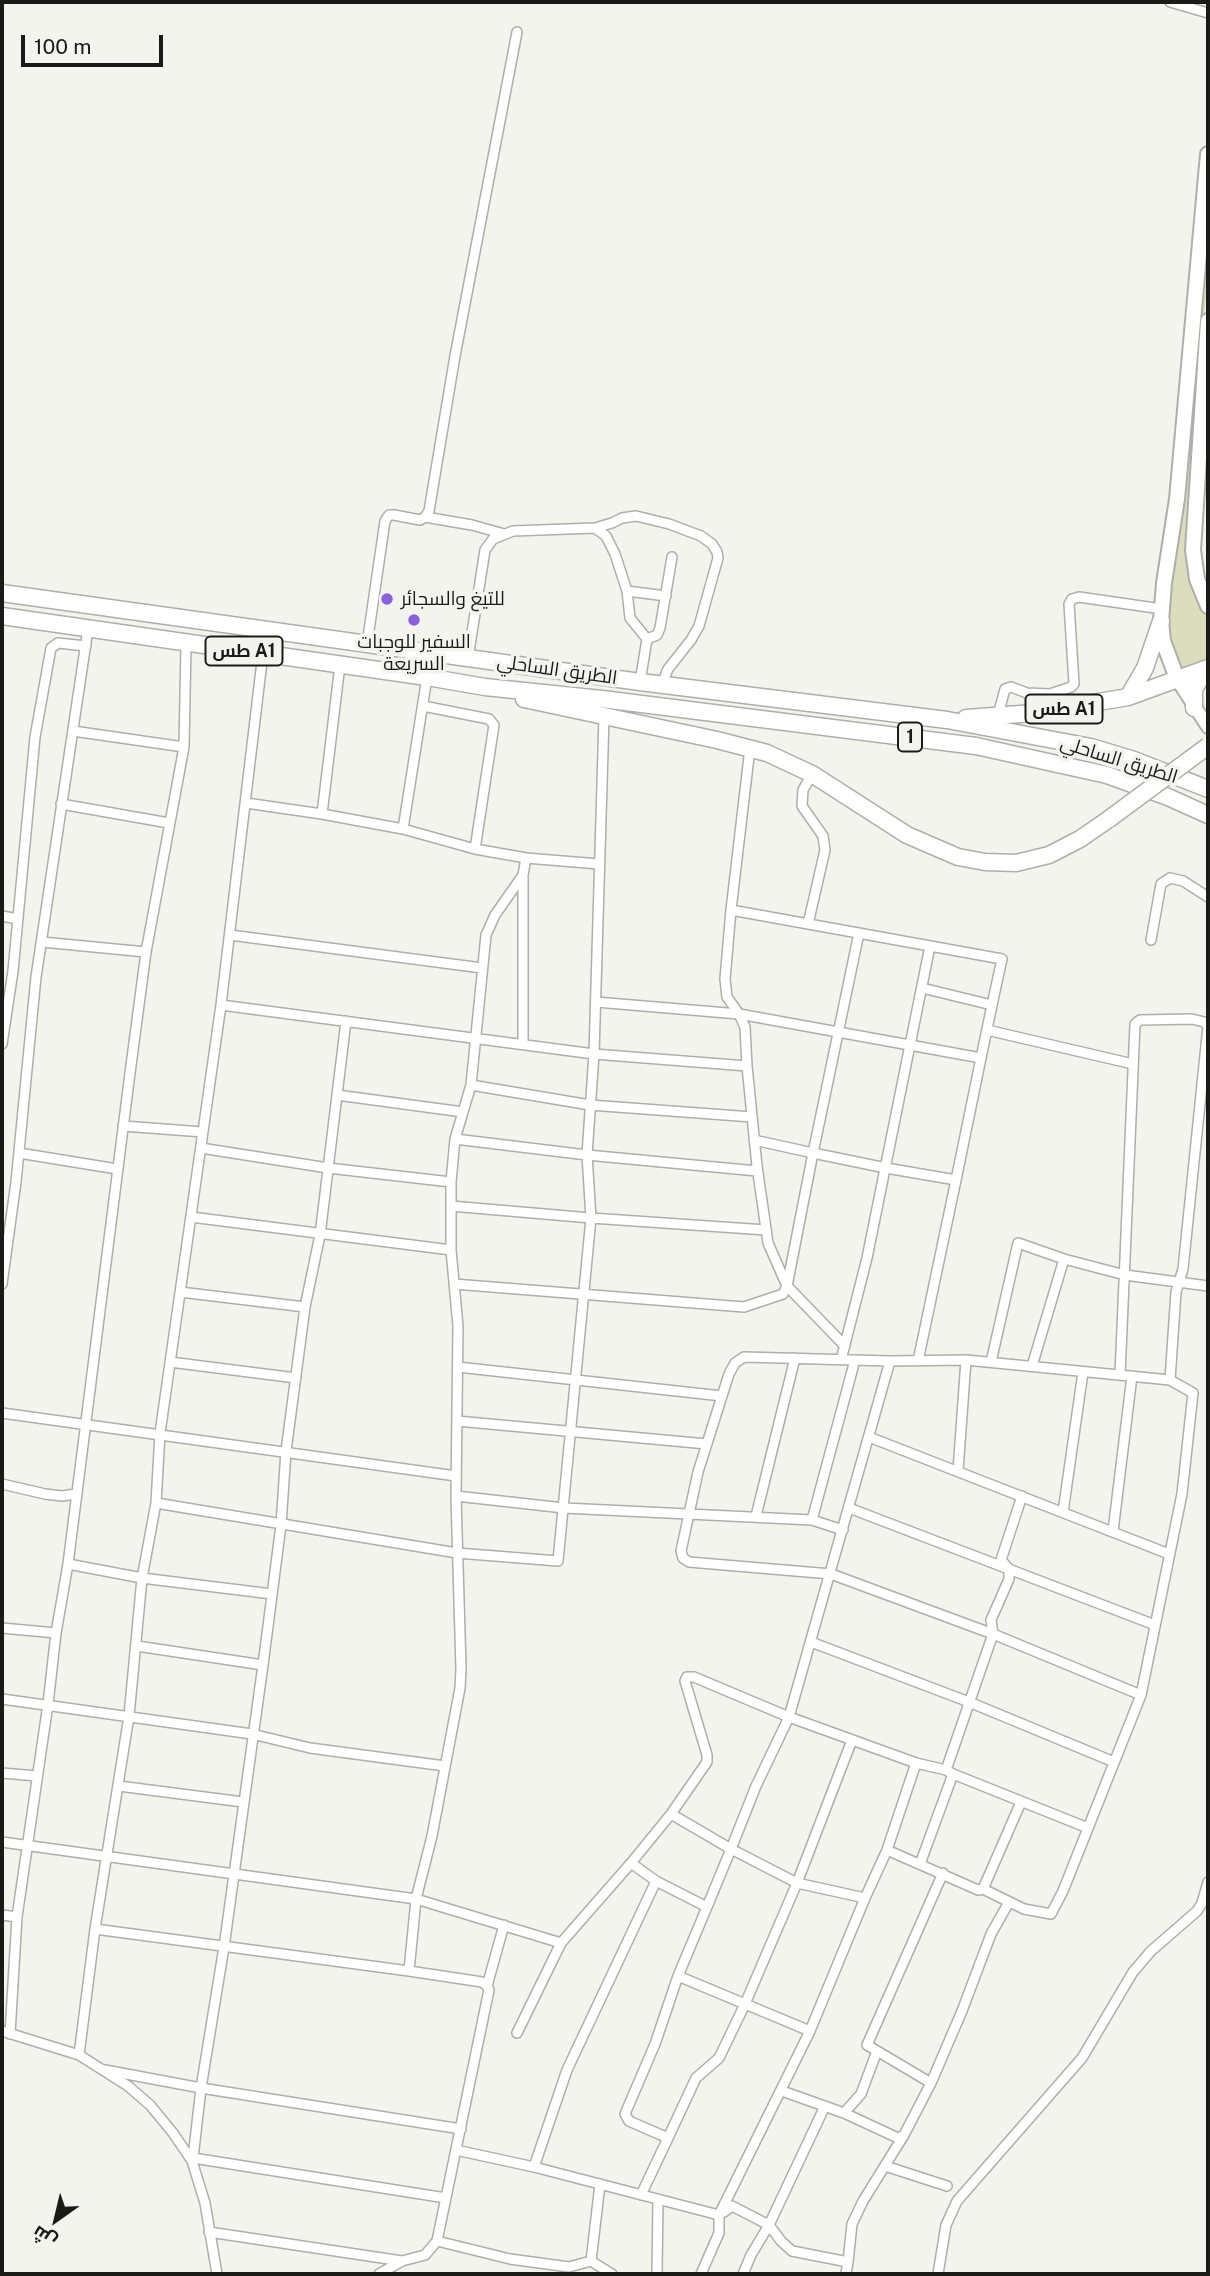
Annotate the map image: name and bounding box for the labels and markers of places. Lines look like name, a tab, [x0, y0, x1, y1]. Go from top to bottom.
place label: للتيغ والسجائر	[401, 588, 505, 610]
marker: للتيغ والسجائر	[379, 591, 395, 607]
marker: السفير للوجبات السريعة	[406, 612, 422, 628]
place label: السفير للوجبات السريعة	[357, 631, 471, 675]

